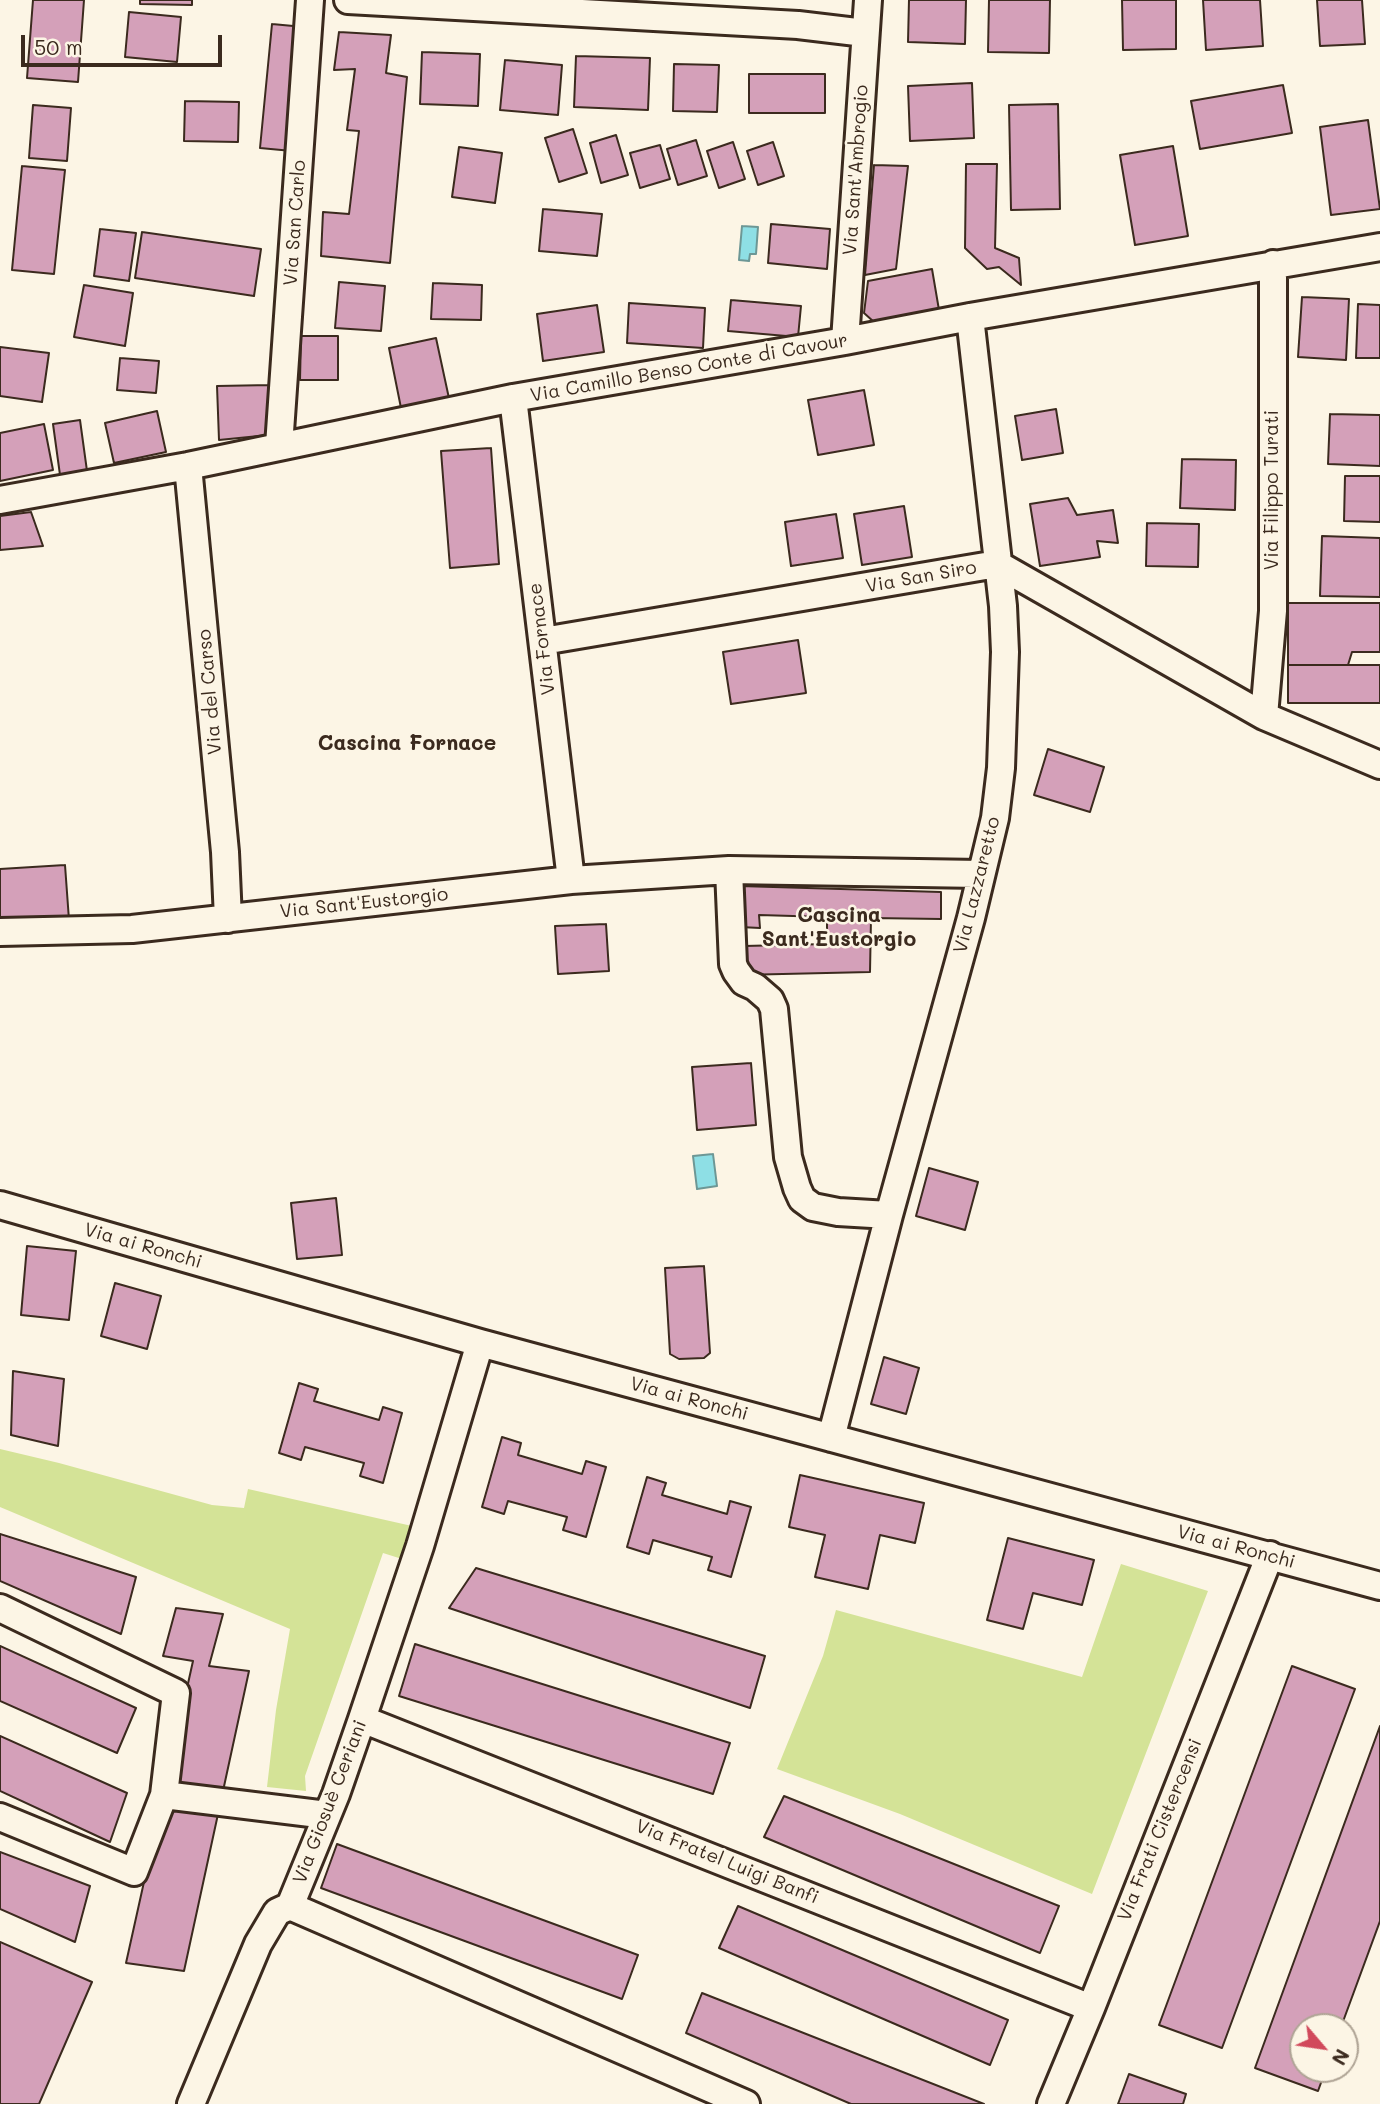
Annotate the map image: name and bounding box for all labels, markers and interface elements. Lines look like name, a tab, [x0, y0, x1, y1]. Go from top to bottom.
scale bar	[24, 21, 226, 65]
text: 50 m	[34, 33, 83, 60]
street label: Via Sant'Ambrogio	[839, 84, 873, 256]
street label: Via San Carlo	[279, 159, 311, 287]
street label: Via Camillo Benso Conte di Cavour	[528, 329, 850, 407]
street label: Via Filippo Turati	[1261, 410, 1283, 570]
street label: Via San Siro	[864, 556, 978, 598]
street label: Via Fornace	[524, 582, 560, 696]
street label: Via del Carso	[193, 628, 227, 756]
district label: Cascina Fornace	[318, 731, 496, 757]
street label: Via Lazzaretto	[949, 814, 1005, 956]
street label: Via Sant'Eustorgio	[279, 883, 449, 923]
district label: Cascina Sant'Eustorgio	[762, 903, 916, 953]
street label: Via ai Ronchi	[82, 1218, 204, 1274]
street label: Via ai Ronchi	[627, 1372, 751, 1426]
street label: Via ai Ronchi	[1174, 1520, 1298, 1574]
street label: Via Giosuè Ceriani	[288, 1717, 372, 1887]
street label: Via Frati Cistercensi	[1113, 1735, 1207, 1925]
street label: Via Fratel Luigi Banfi	[632, 1815, 822, 1909]
north arrow	[1289, 2013, 1359, 2083]
text: N	[1327, 2045, 1355, 2070]

